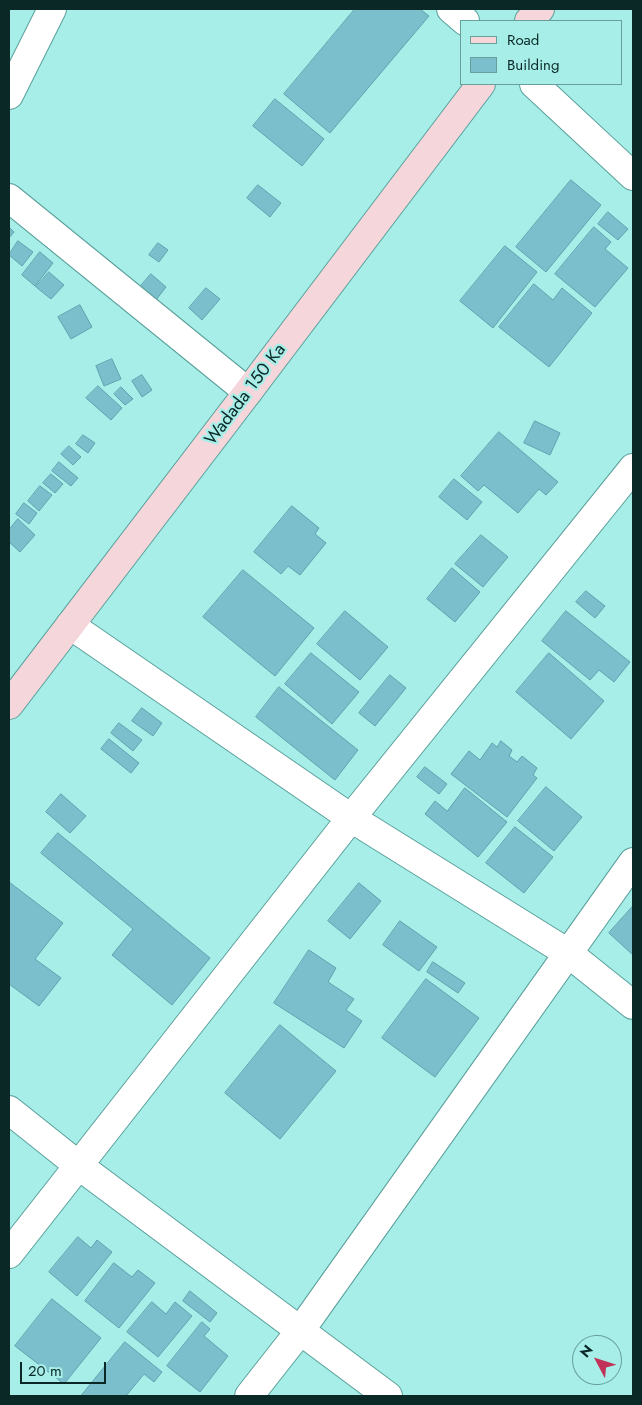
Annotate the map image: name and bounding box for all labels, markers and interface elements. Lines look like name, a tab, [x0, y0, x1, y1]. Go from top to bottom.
legend	[460, 20, 622, 85]
text: Road	[507, 29, 539, 51]
text: Building	[507, 54, 559, 76]
street label: Wadada 150 Ka	[201, 340, 291, 450]
north arrow	[572, 1335, 622, 1385]
text: N	[575, 1340, 598, 1362]
scale bar	[22, 1352, 109, 1384]
text: 20 m	[28, 1360, 62, 1382]

